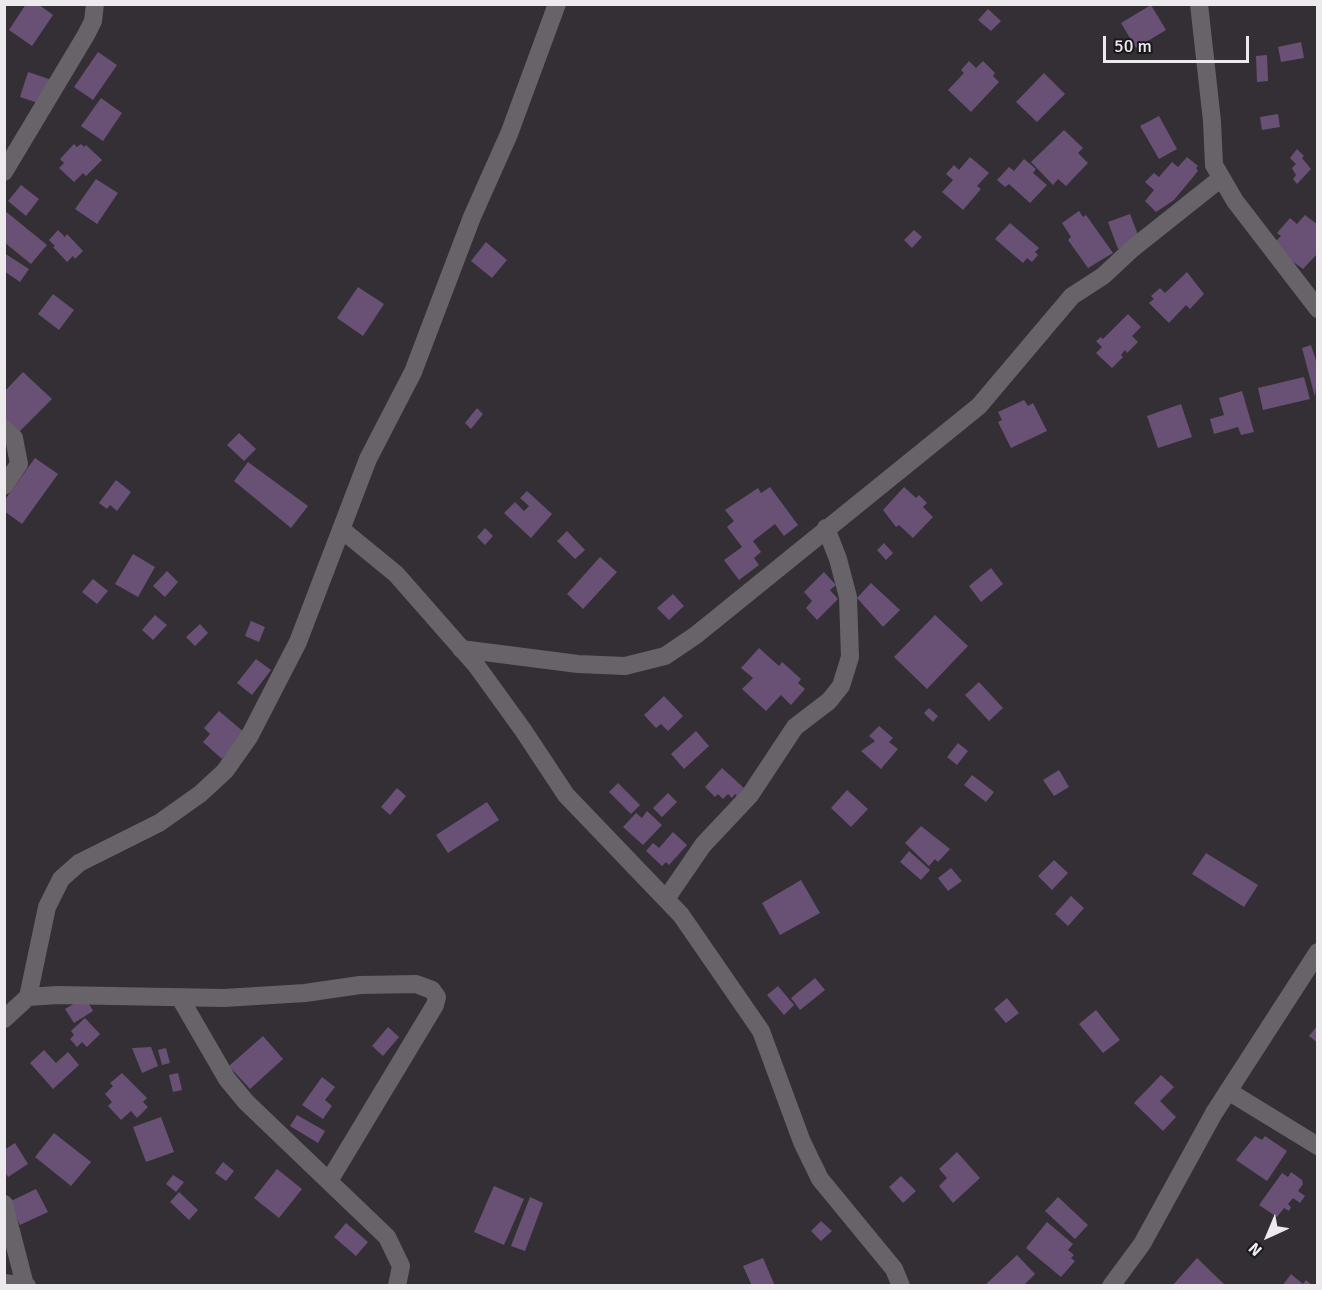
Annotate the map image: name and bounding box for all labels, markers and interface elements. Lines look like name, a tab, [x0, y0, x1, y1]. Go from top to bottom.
scale bar	[1106, 24, 1252, 62]
text: 50 m	[1114, 35, 1152, 57]
north arrow	[1238, 1206, 1298, 1266]
text: N	[1245, 1238, 1266, 1260]

